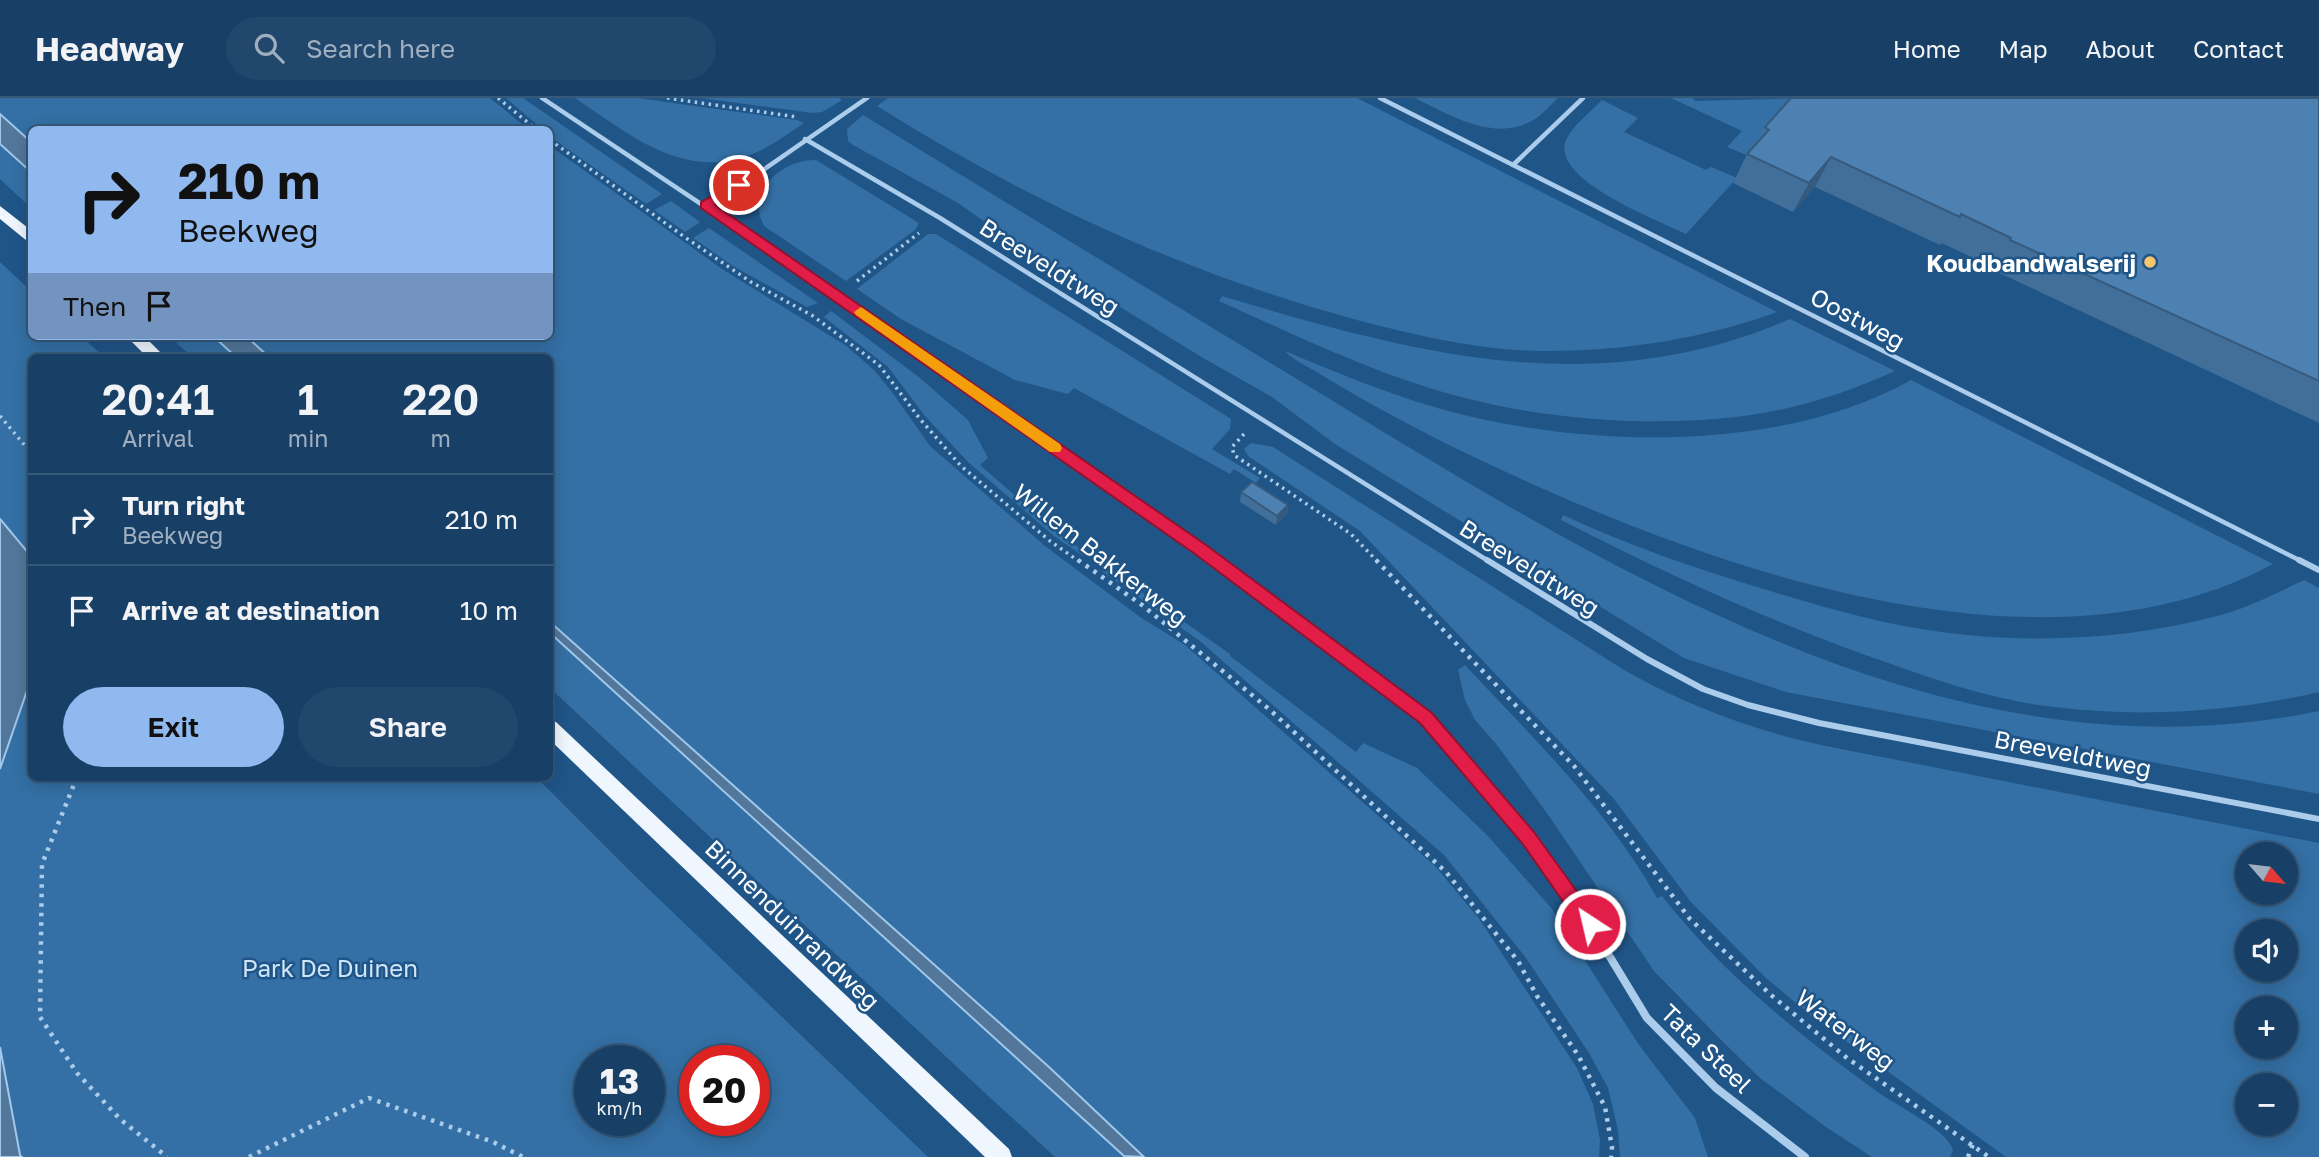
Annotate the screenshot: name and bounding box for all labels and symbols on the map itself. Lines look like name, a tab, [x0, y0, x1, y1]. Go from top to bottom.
pin	[709, 155, 769, 215]
street label: Breeveldtweg	[975, 211, 1125, 321]
place label: Koudbandwalserij	[1926, 248, 2136, 277]
marker: Koudbandwalserij	[2142, 254, 2158, 270]
street label: Oostweg	[1806, 281, 1910, 355]
street label: Willem Bakkerweg	[1008, 477, 1194, 631]
street label: Breeveldtweg	[1455, 512, 1605, 622]
street label: Breeveldtweg	[1992, 724, 2154, 782]
street label: Binnenduinrandweg	[700, 833, 886, 1015]
north arrow	[2235, 842, 2298, 905]
position arrow	[1553, 887, 1627, 961]
park label: Park De Duinen	[242, 953, 418, 982]
street label: Waterweg	[1791, 982, 1901, 1076]
street label: Tata Steel	[1655, 998, 1759, 1098]
speed limit sign: 20	[679, 1045, 770, 1136]

